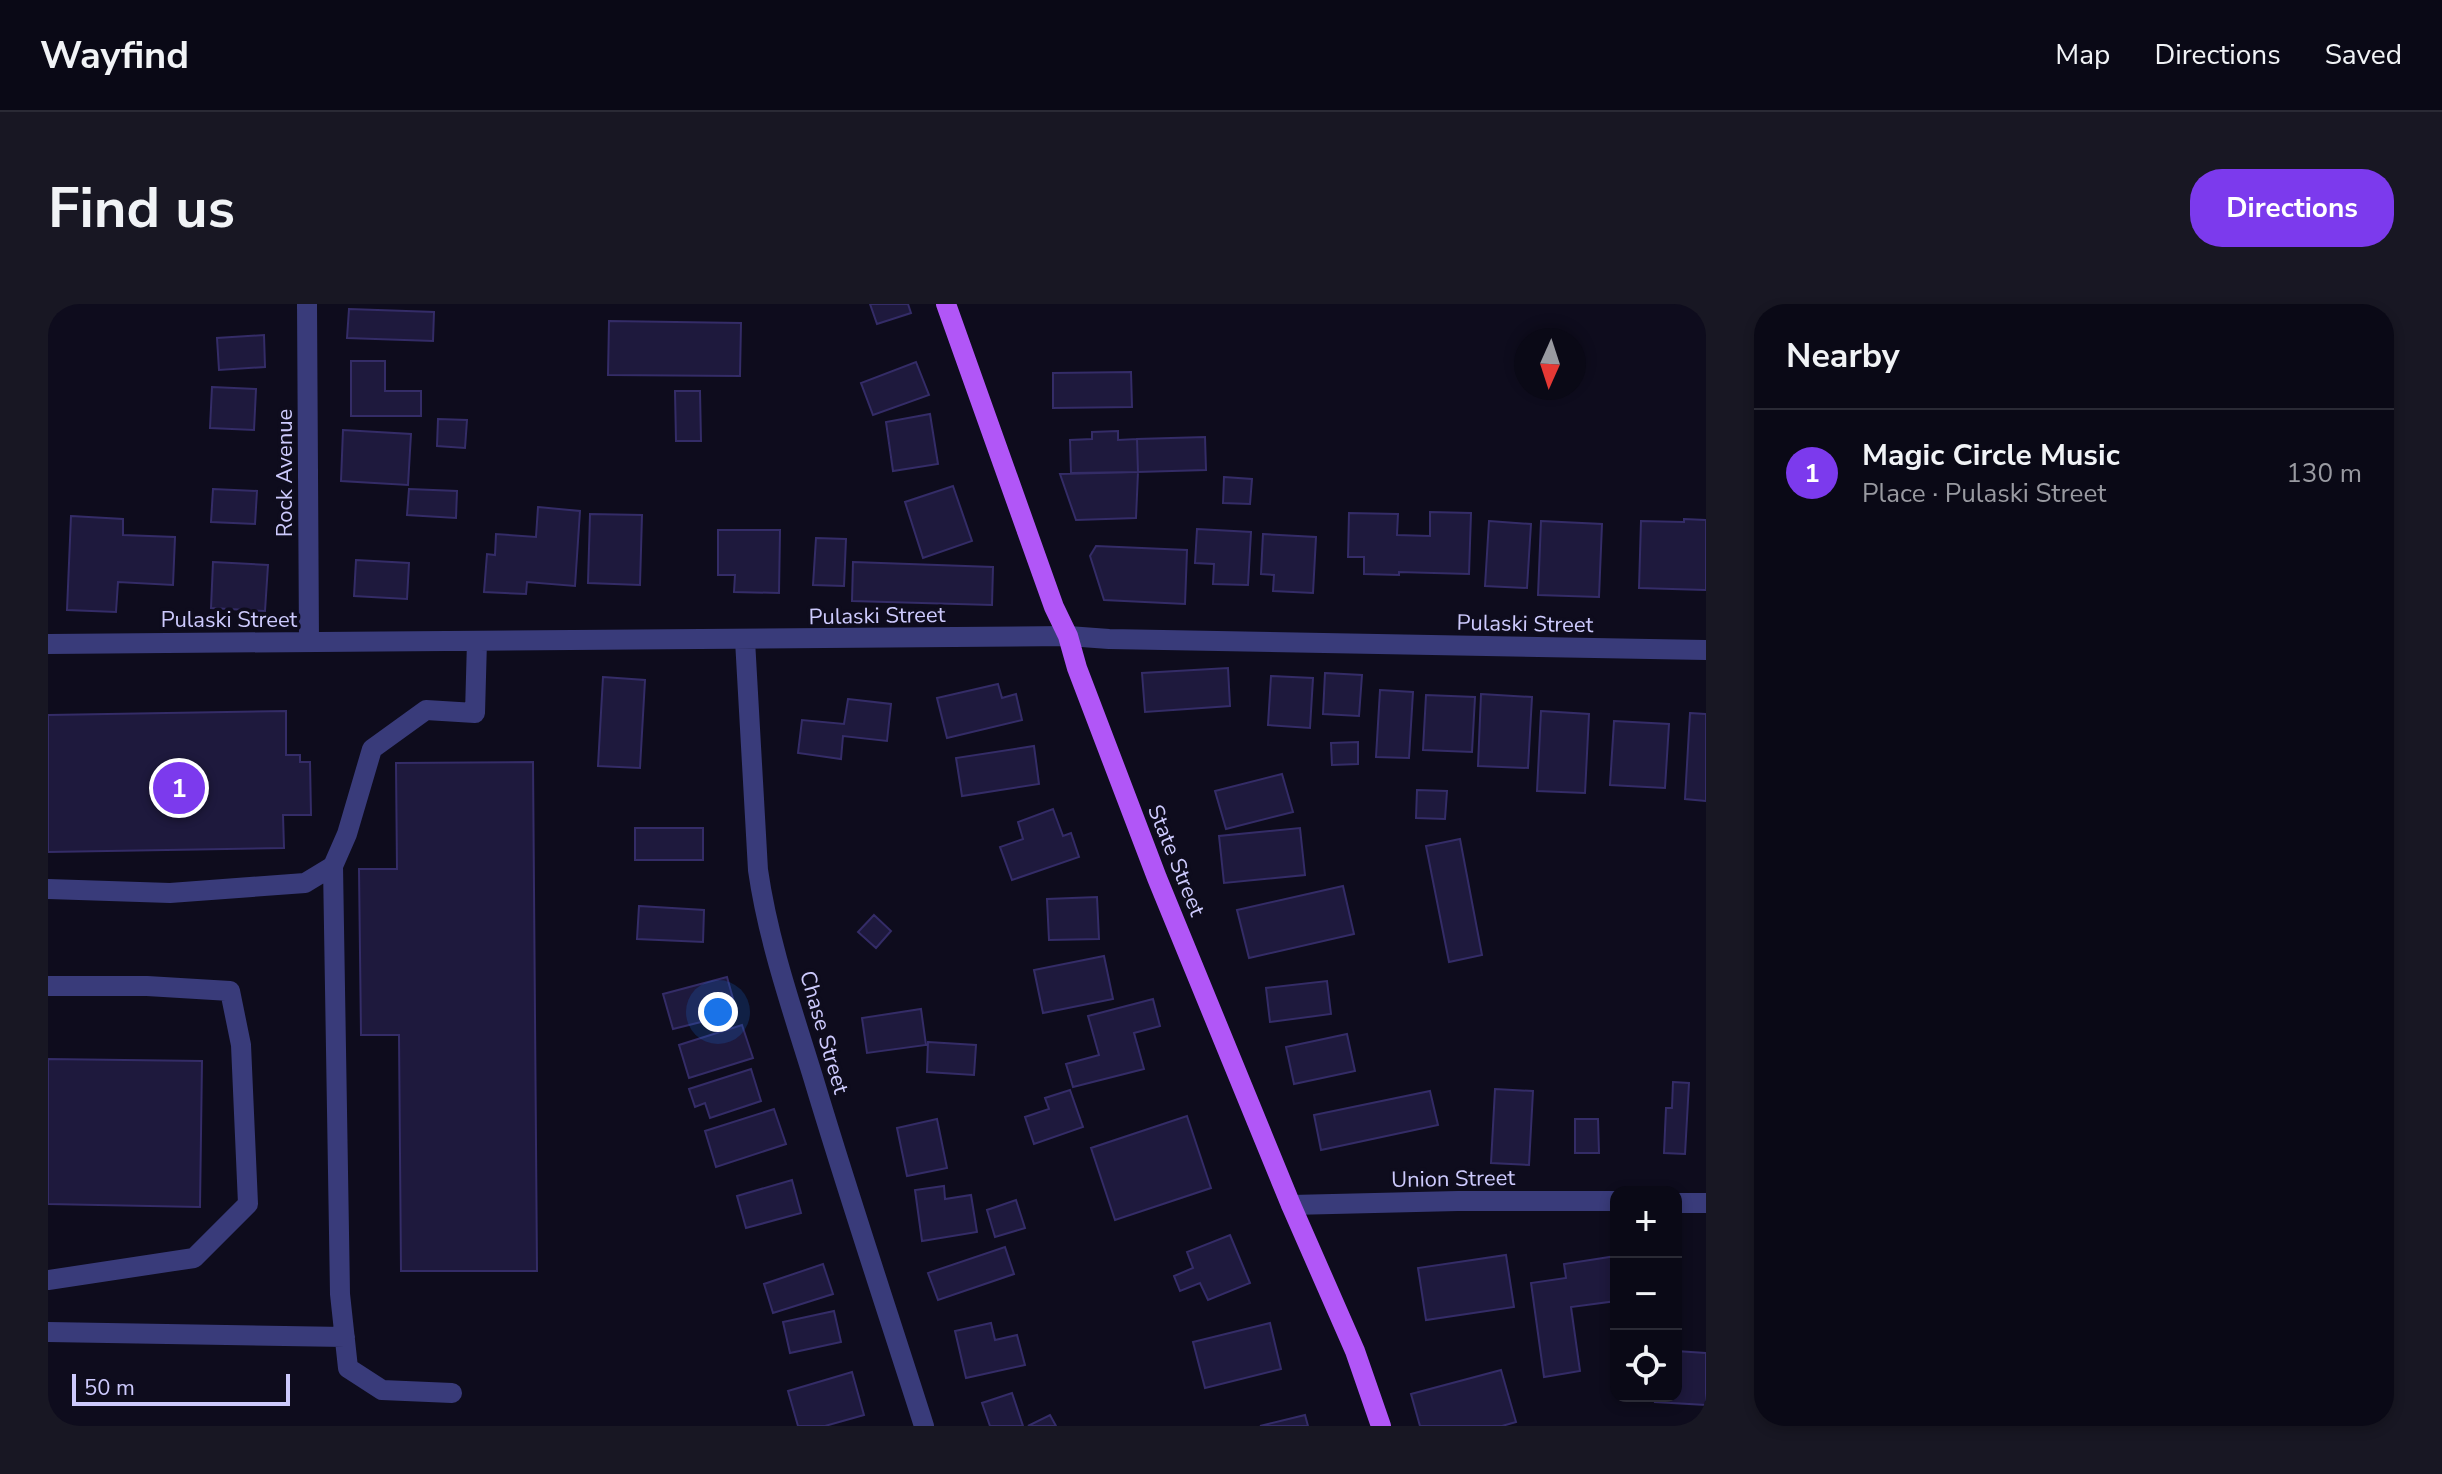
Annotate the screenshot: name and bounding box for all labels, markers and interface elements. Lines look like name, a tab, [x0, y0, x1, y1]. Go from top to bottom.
text: Wayfind	[40, 30, 189, 81]
text: Map	[2055, 36, 2110, 74]
text: Directions	[2154, 36, 2281, 74]
text: Saved	[2325, 36, 2402, 74]
button: Directions	[2190, 169, 2394, 247]
text: Find us	[48, 170, 235, 247]
north arrow	[1514, 328, 1586, 400]
text: Nearby	[1786, 333, 1900, 379]
street label: Rock Avenue	[270, 409, 300, 537]
text: Magic Circle Music	[1862, 435, 2120, 476]
text: 1	[1804, 456, 1820, 491]
text: 130 m	[2286, 456, 2362, 491]
text: Place · Pulaski Street	[1862, 476, 2106, 511]
street label: Pulaski Street	[808, 600, 946, 632]
street label: Pulaski Street	[161, 605, 298, 635]
street label: Pulaski Street	[1456, 608, 1594, 640]
pin: 1	[153, 758, 205, 818]
street label: State Street	[1140, 800, 1212, 921]
street label: Chase Street	[792, 967, 856, 1098]
your location	[698, 992, 738, 1032]
street label: Union Street	[1391, 1163, 1516, 1195]
map controls	[1610, 1186, 1682, 1402]
button: +	[1610, 1186, 1682, 1258]
button: −	[1610, 1258, 1682, 1330]
button: locate	[1610, 1330, 1682, 1402]
scale bar	[72, 1370, 290, 1406]
text: 50 m	[84, 1373, 135, 1403]

